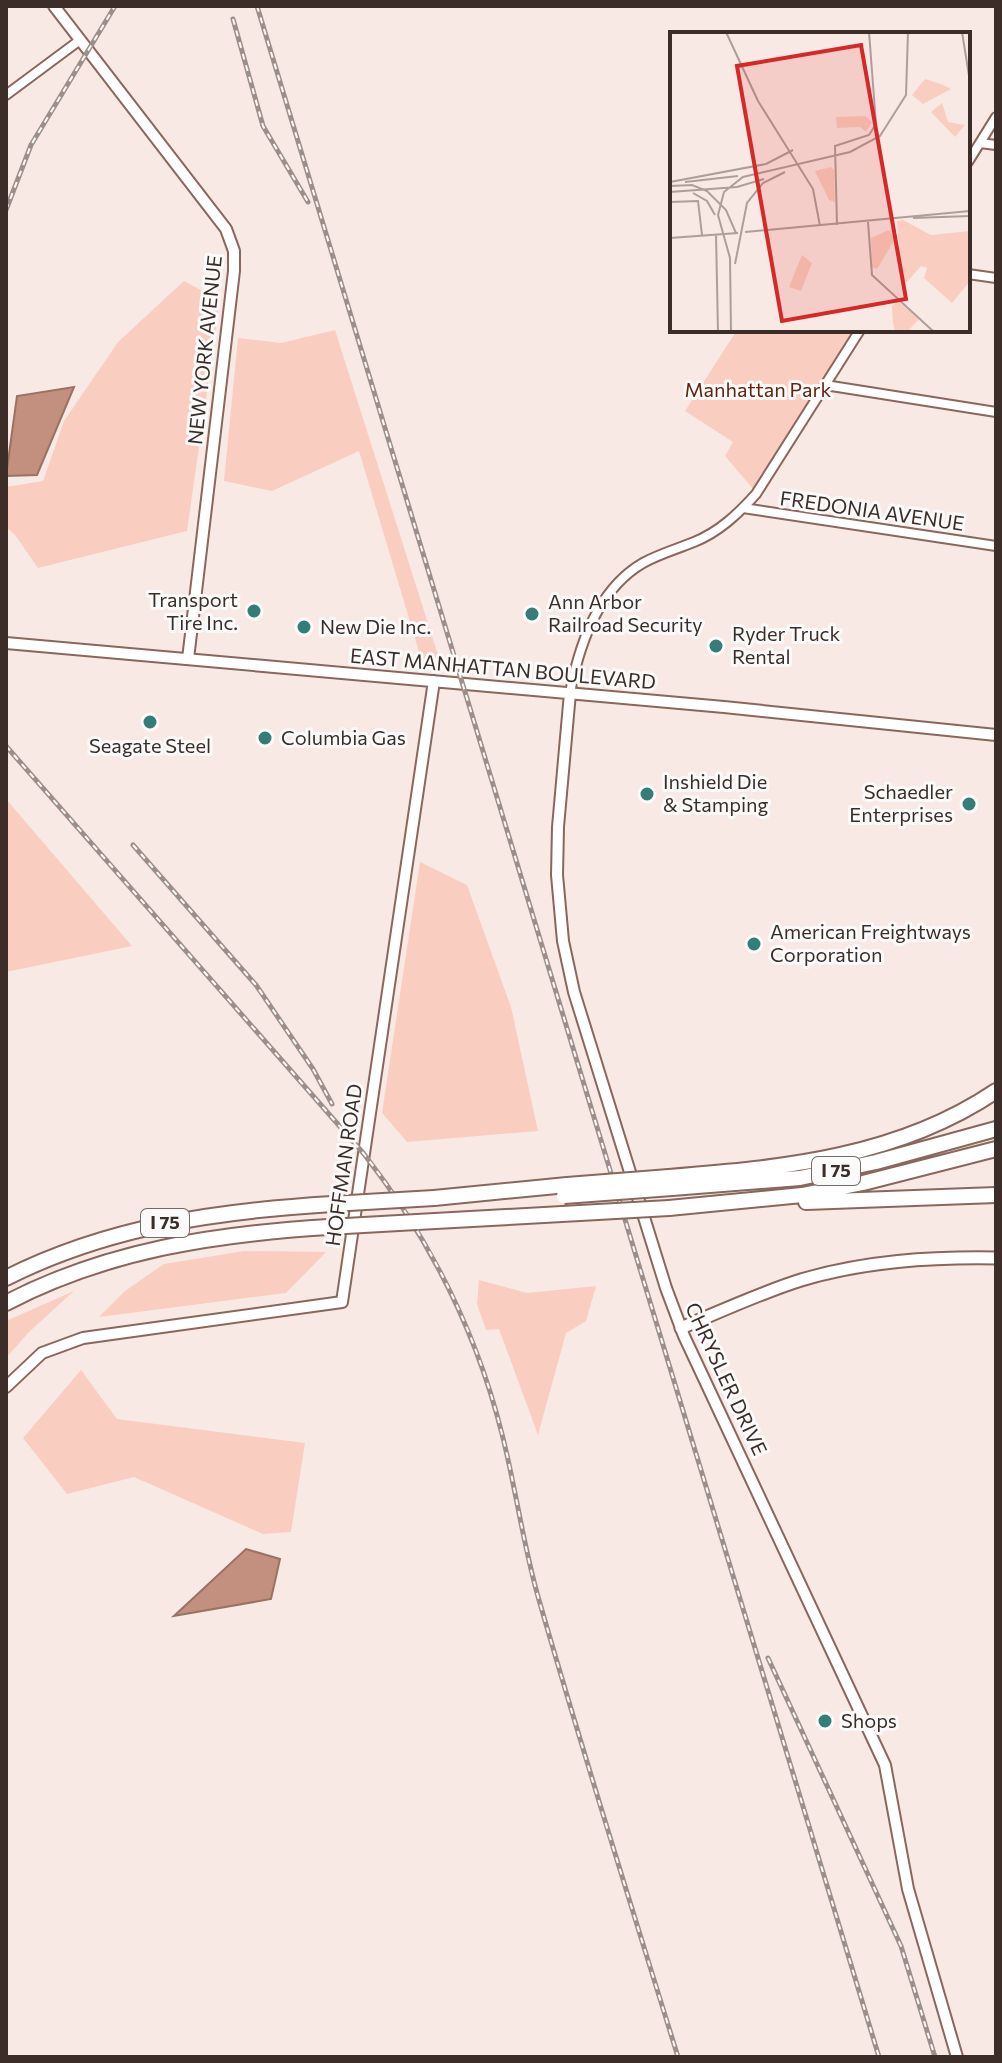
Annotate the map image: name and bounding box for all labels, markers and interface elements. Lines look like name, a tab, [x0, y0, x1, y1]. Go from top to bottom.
inset map	[670, 32, 970, 332]
street label: NEW YORK AVENUE	[182, 254, 226, 446]
park label: Manhattan Park	[685, 377, 832, 401]
street label: FREDONIA AVENUE	[779, 485, 966, 535]
place label: Transport Tire Inc.	[148, 587, 238, 634]
place label: Ann Arbor Railroad Security	[548, 589, 702, 636]
marker: Transport Tire Inc.	[245, 602, 263, 620]
marker: Ann Arbor Railroad Security	[523, 605, 541, 623]
place label: New Die Inc.	[320, 614, 431, 638]
marker: New Die Inc.	[295, 618, 313, 636]
place label: Ryder Truck Rental	[732, 621, 840, 668]
marker: Ryder Truck Rental	[707, 637, 725, 655]
street label: EAST MANHATTAN BOULEVARD	[349, 643, 657, 693]
marker: Seagate Steel	[141, 713, 159, 731]
place label: Columbia Gas	[281, 725, 406, 749]
marker: Columbia Gas	[256, 729, 274, 747]
place label: Seagate Steel	[89, 733, 211, 757]
place label: Inshield Die & Stamping	[663, 769, 769, 816]
place label: Schaedler Enterprises	[849, 779, 953, 826]
marker: Inshield Die & Stamping	[638, 785, 656, 803]
marker: Schaedler Enterprises	[960, 795, 978, 813]
place label: American Freightways Corporation	[770, 919, 971, 966]
marker: American Freightways Corporation	[745, 935, 763, 953]
street label: HOFFMAN ROAD	[320, 1082, 366, 1247]
road number: I 75	[812, 1157, 860, 1185]
road number: I 75	[141, 1209, 189, 1237]
street label: CHRYSLER DRIVE	[681, 1298, 773, 1459]
place label: Shops	[841, 1708, 897, 1732]
marker: Shops	[816, 1712, 834, 1730]

